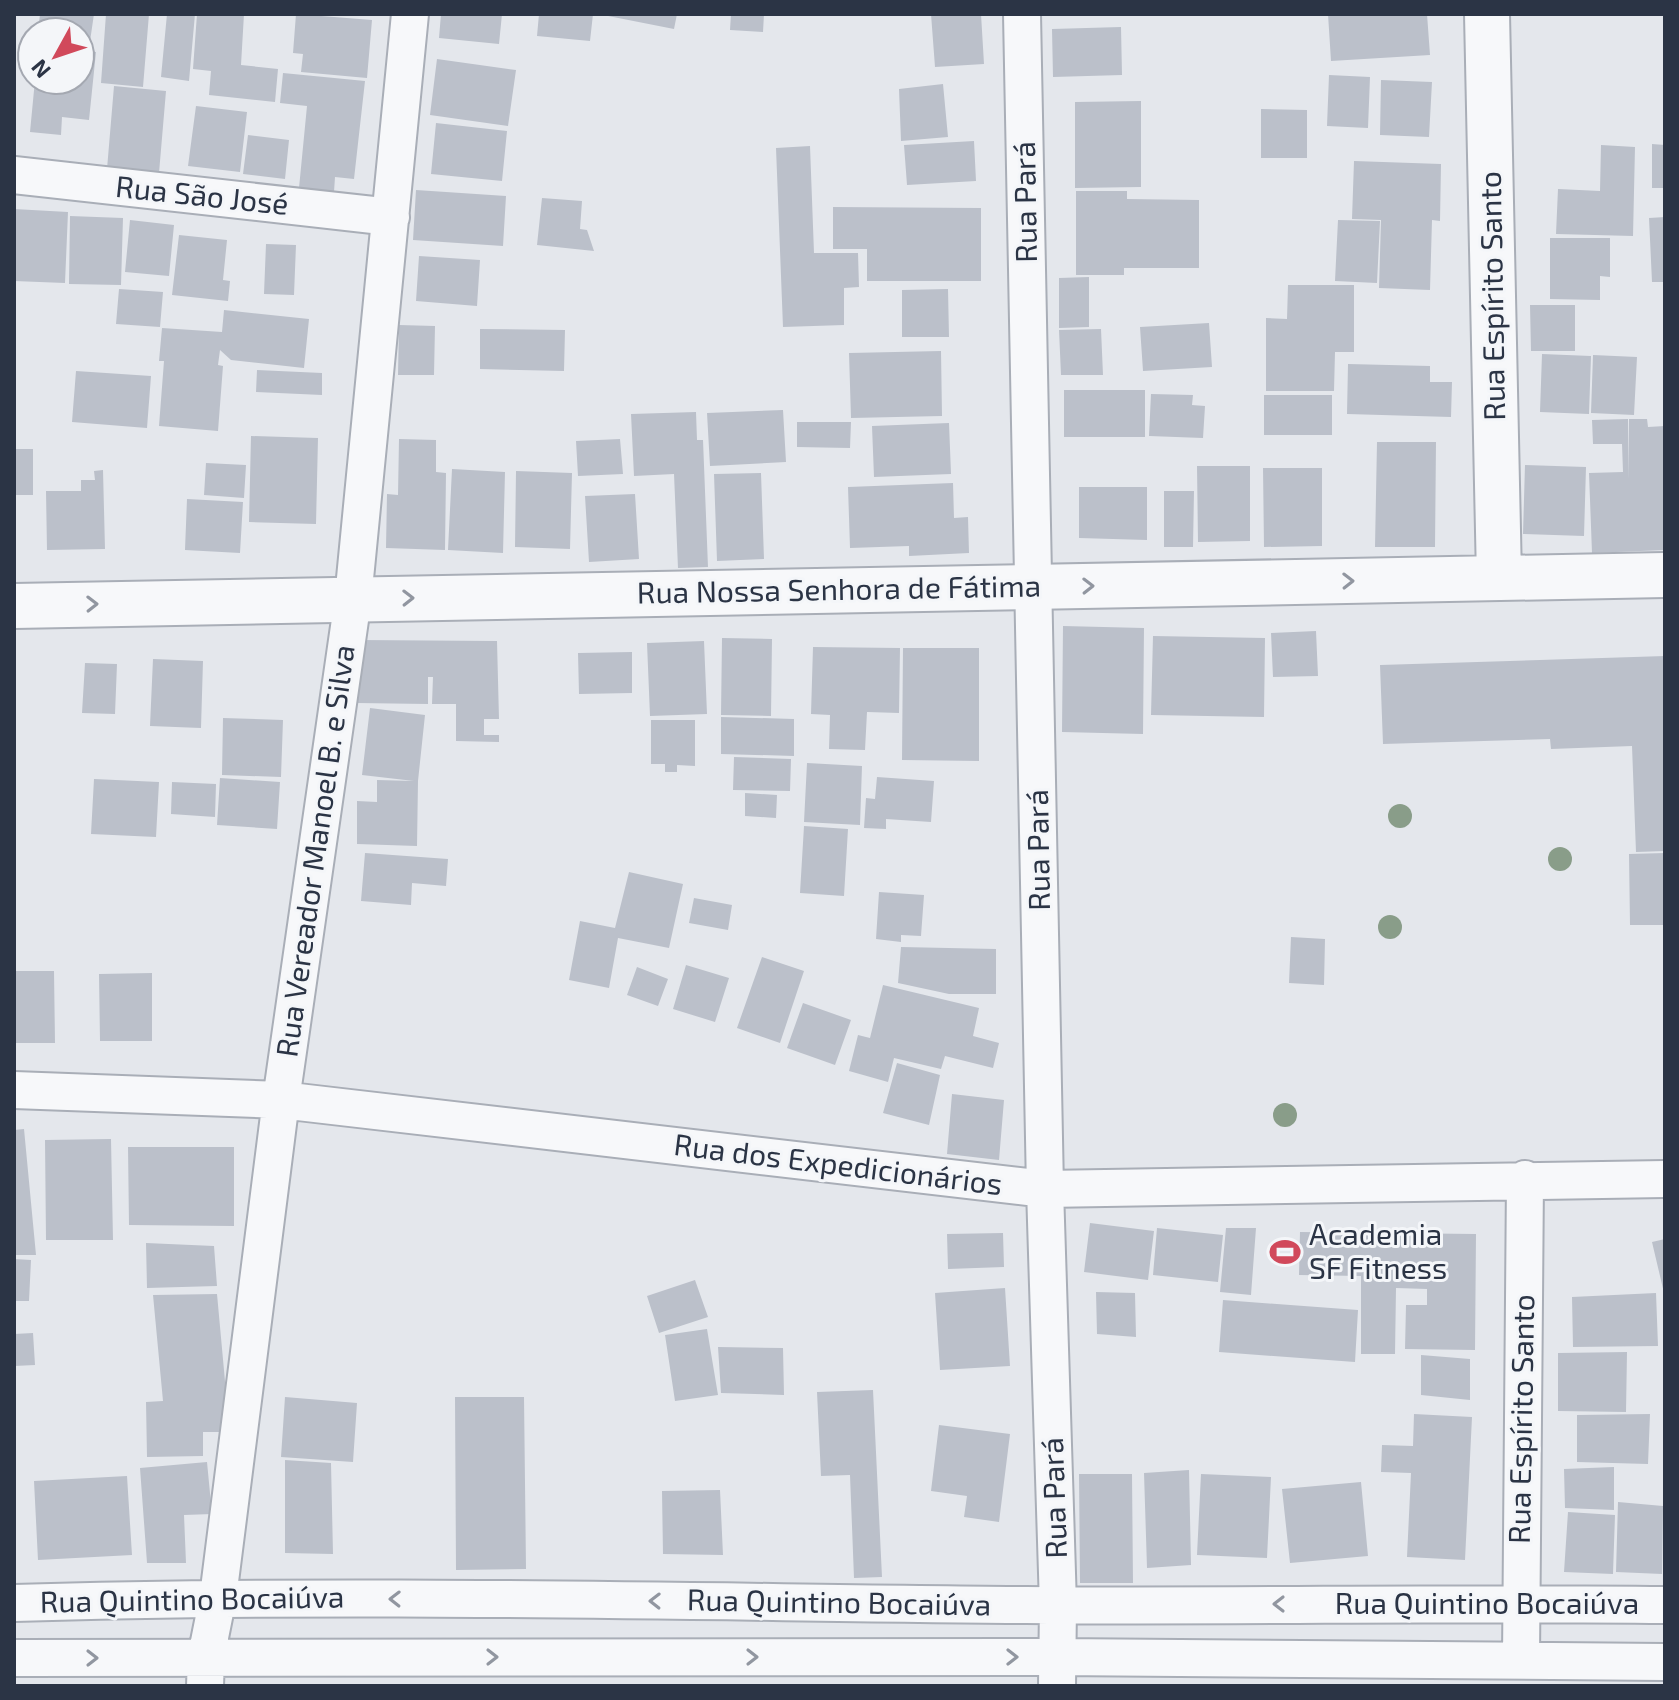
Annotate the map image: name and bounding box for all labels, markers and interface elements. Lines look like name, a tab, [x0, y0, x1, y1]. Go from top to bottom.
north arrow	[16, 16, 96, 96]
text: N	[25, 55, 55, 84]
street label: Rua Pará	[1005, 141, 1043, 263]
street label: Rua São José	[114, 167, 291, 221]
street label: Rua Espírito Santo	[1471, 171, 1511, 421]
street label: Rua Nossa Senhora de Fátima	[637, 566, 1041, 610]
one-way arrow	[1342, 572, 1355, 590]
one-way arrow	[1082, 577, 1095, 595]
one-way arrow	[402, 589, 415, 607]
one-way arrow	[86, 595, 99, 613]
street label: Rua Vereador Manoel B. e Silva	[267, 642, 361, 1059]
street label: Rua Pará	[1018, 789, 1056, 911]
street label: Rua dos Expedicionários	[672, 1125, 1004, 1201]
place label: Academia SF Fitness	[1309, 1215, 1447, 1285]
sports icon: Academia SF Fitness	[1268, 1235, 1302, 1269]
street label: Rua Espírito Santo	[1500, 1294, 1540, 1544]
street label: Rua Pará	[1033, 1437, 1073, 1559]
street label: Rua Quintino Bocaiúva	[39, 1577, 344, 1619]
street label: Rua Quintino Bocaiúva	[687, 1580, 992, 1622]
street label: Rua Quintino Bocaiúva	[1335, 1584, 1639, 1620]
one-way arrow	[388, 1590, 401, 1608]
one-way arrow	[648, 1592, 661, 1610]
one-way arrow	[1272, 1595, 1285, 1613]
one-way arrow	[486, 1648, 499, 1666]
one-way arrow	[746, 1648, 759, 1666]
one-way arrow	[1006, 1648, 1019, 1666]
one-way arrow	[86, 1649, 99, 1666]

